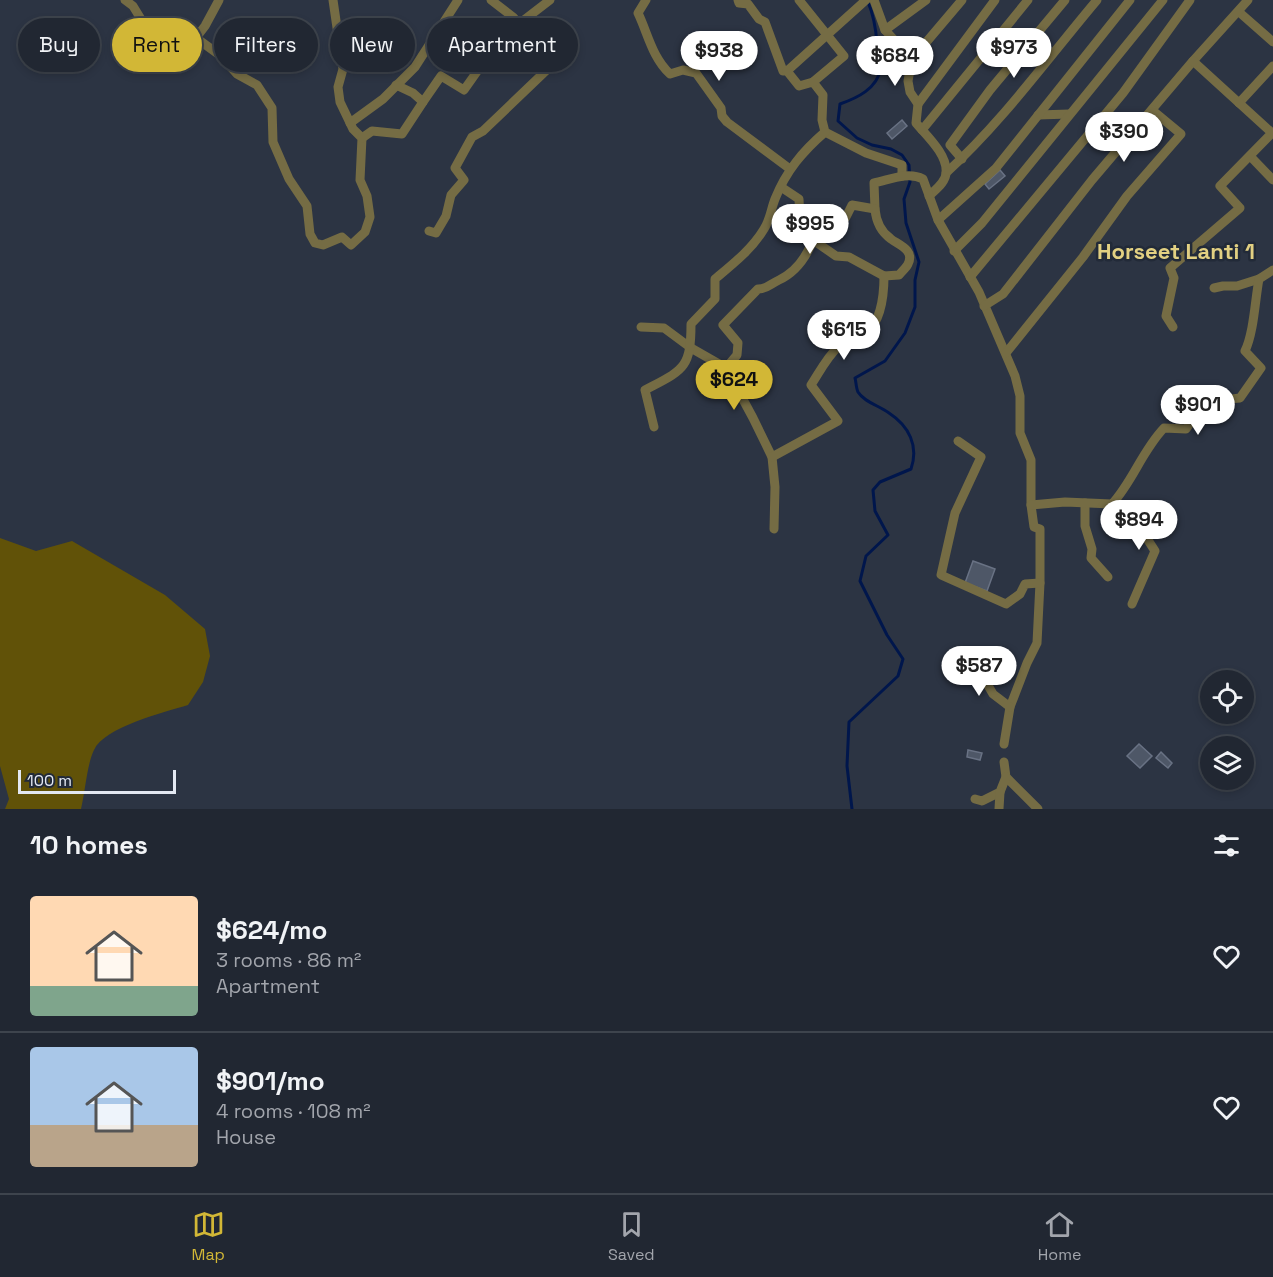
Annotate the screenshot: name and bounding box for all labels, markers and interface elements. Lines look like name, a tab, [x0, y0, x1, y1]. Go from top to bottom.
chip: Buy	[18, 18, 100, 72]
chip: Rent	[112, 18, 202, 72]
chip: Filters	[214, 18, 318, 72]
chip: New	[330, 18, 415, 72]
chip: Apartment	[427, 18, 578, 72]
pin: $973	[978, 28, 1050, 79]
pin: $938	[683, 31, 755, 82]
text: $973	[990, 34, 1038, 60]
pin: $684	[859, 36, 931, 87]
text: $938	[695, 37, 743, 63]
text: $684	[870, 42, 920, 68]
pin: $390	[1088, 112, 1160, 163]
text: $390	[1099, 118, 1149, 144]
pin: $995	[774, 204, 846, 255]
text: $995	[786, 210, 834, 236]
district label: Horseet Lanti 1	[1097, 237, 1255, 265]
pin: $615	[808, 310, 880, 361]
text: $615	[821, 316, 867, 342]
pin: $624	[698, 360, 770, 411]
text: $624	[710, 366, 758, 392]
pin: $901	[1162, 385, 1234, 436]
text: $901	[1175, 391, 1221, 417]
pin: $894	[1103, 500, 1175, 551]
text: $894	[1114, 506, 1164, 532]
pin: $587	[943, 646, 1015, 697]
text: $587	[956, 652, 1003, 678]
map controls	[1200, 670, 1254, 790]
button: locate	[1200, 670, 1254, 724]
button: layers	[1200, 736, 1254, 790]
scale bar	[18, 767, 176, 794]
text: 100 m	[27, 770, 72, 791]
text: 10 homes	[30, 828, 148, 862]
icon: filters	[1210, 829, 1243, 862]
text: $624/mo	[216, 913, 328, 947]
icon: home	[78, 920, 150, 992]
icon: heart	[1210, 940, 1243, 973]
text: 3 rooms · 86 m²	[216, 947, 361, 973]
text: Apartment	[216, 973, 320, 999]
text: $901/mo	[216, 1064, 325, 1098]
icon: home	[78, 1071, 150, 1143]
icon: heart	[1210, 1091, 1243, 1124]
text: 4 rooms · 108 m²	[216, 1098, 371, 1124]
text: House	[216, 1124, 276, 1150]
tab: Map	[192, 1208, 225, 1265]
tab: Saved	[608, 1208, 655, 1265]
tab: Home	[1038, 1208, 1081, 1265]

